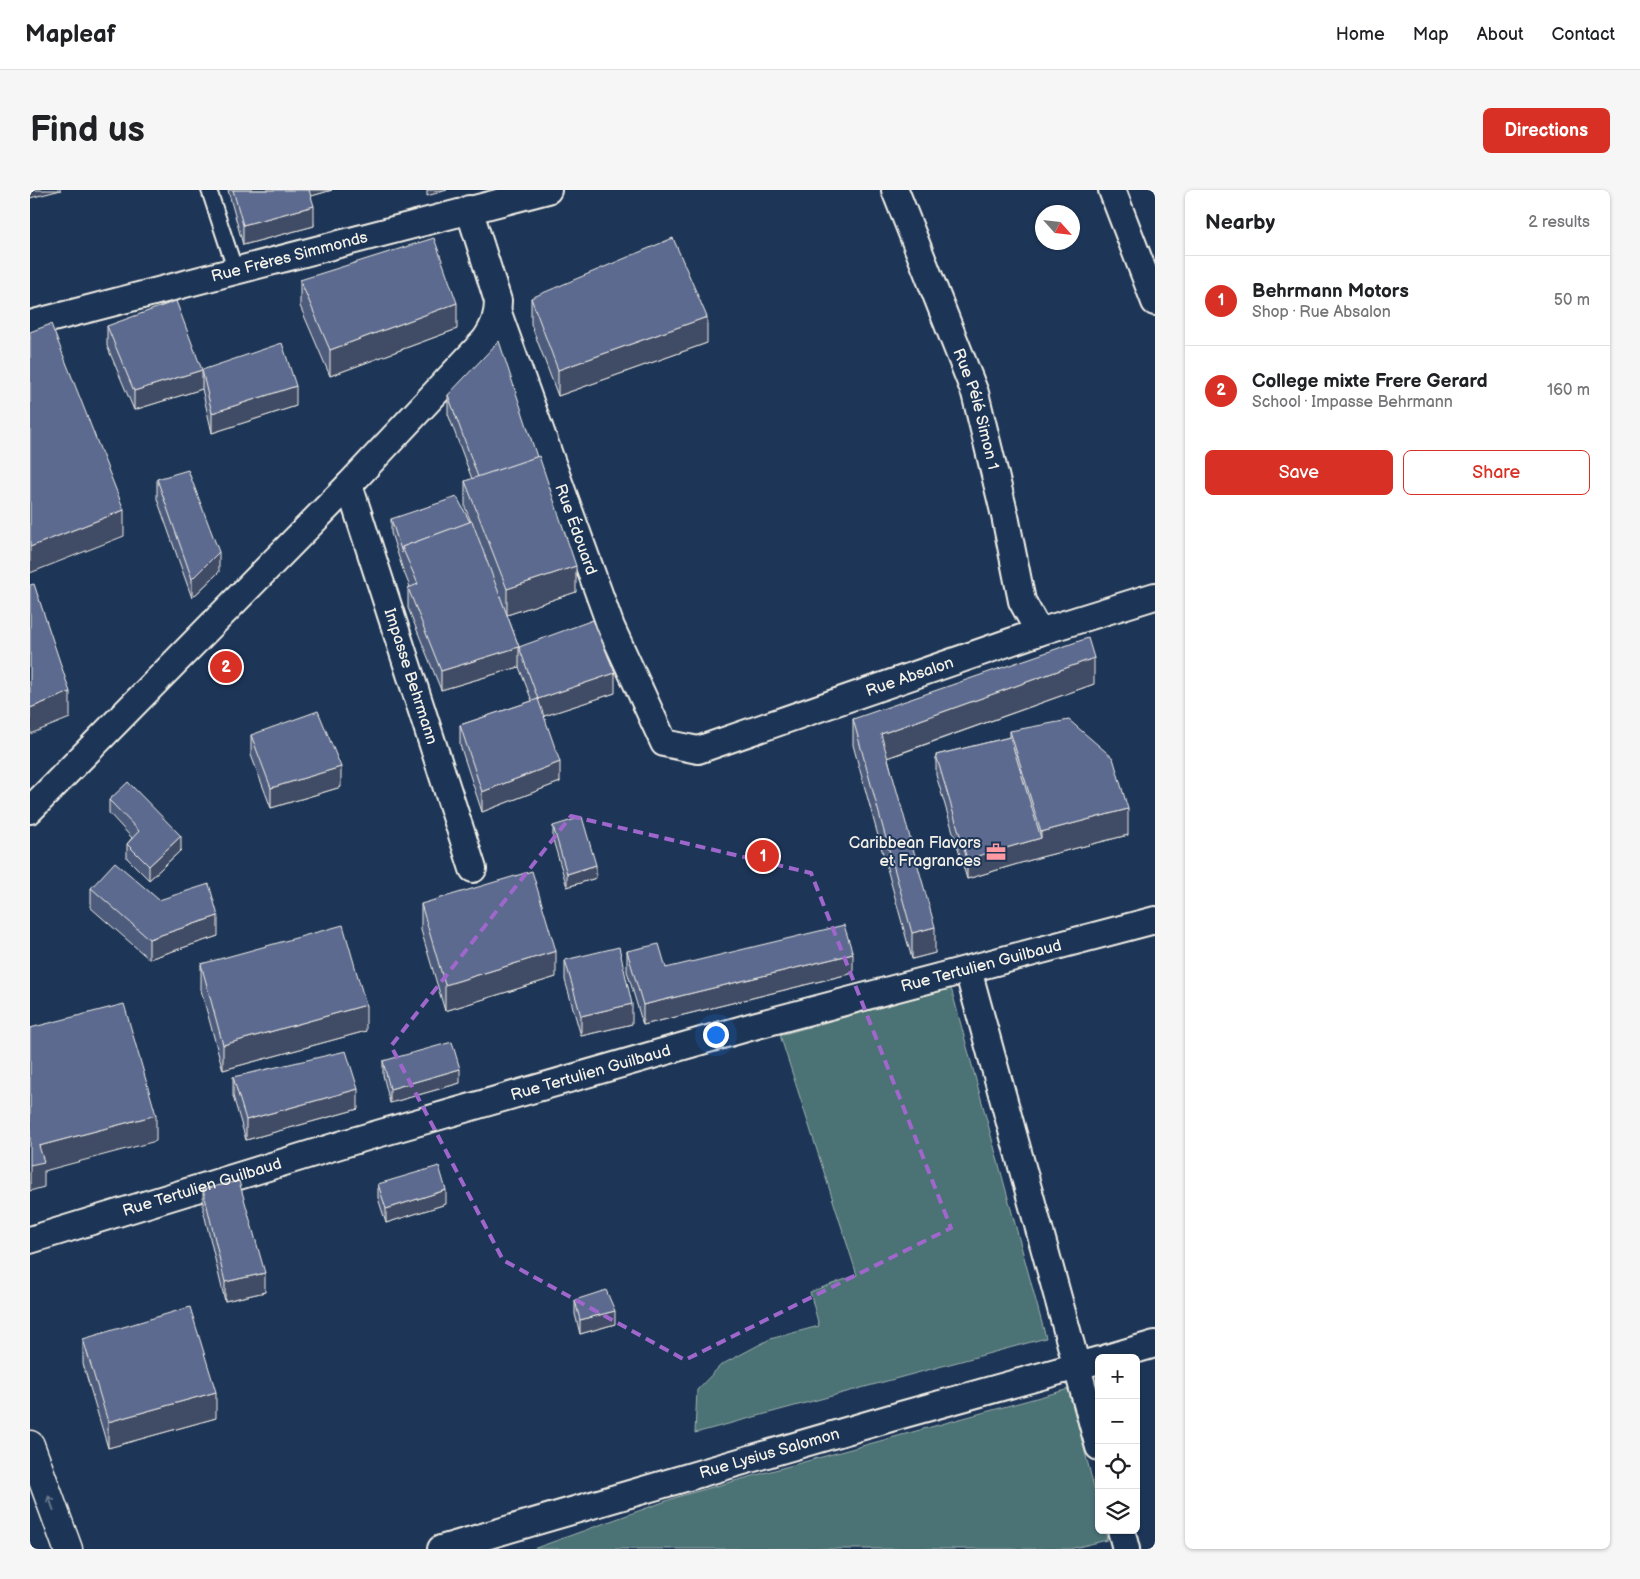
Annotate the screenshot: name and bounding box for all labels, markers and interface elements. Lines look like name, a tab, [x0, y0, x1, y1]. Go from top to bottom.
text: Mapleaf	[25, 20, 116, 49]
text: Home	[1336, 24, 1385, 45]
text: Map	[1413, 24, 1449, 45]
text: About	[1477, 24, 1524, 45]
text: Contact	[1552, 24, 1615, 45]
button: Directions	[1483, 108, 1610, 153]
text: Find us	[30, 109, 145, 152]
north arrow	[1035, 205, 1080, 250]
text: Nearby	[1205, 210, 1275, 235]
text: 2 results	[1528, 213, 1590, 232]
street label: Rue Frères Simmonds	[209, 228, 370, 286]
text: Behrmann Motors	[1252, 280, 1409, 303]
text: 1	[1218, 291, 1224, 310]
text: 50 m	[1554, 291, 1590, 310]
text: Shop · Rue Absalon	[1252, 303, 1391, 322]
street label: Rue Pélé Simon 1	[949, 346, 1003, 472]
text: College mixte Frere Gerard	[1252, 370, 1488, 393]
text: 2	[1216, 381, 1226, 400]
text: 160 m	[1547, 381, 1590, 400]
text: School · Impasse Behrmann	[1252, 393, 1453, 412]
button: Save	[1205, 450, 1393, 495]
button: Share	[1403, 450, 1590, 495]
street label: Rue Édouard	[551, 481, 601, 577]
street label: Impasse Behrmann	[380, 606, 442, 747]
pin: 2	[210, 648, 242, 686]
street label: Rue Absalon	[863, 653, 956, 701]
place label: Caribbean Flavors et Fragrances	[849, 834, 981, 871]
pin: 1	[747, 837, 779, 875]
office icon: Caribbean Flavors et Fragrances	[985, 841, 1007, 863]
street label: Rue Tertulien Guilbaud	[899, 936, 1064, 996]
your location	[703, 1022, 729, 1048]
street label: Rue Tertulien Guilbaud	[508, 1041, 673, 1105]
street label: Rue Tertulien Guilbaud	[120, 1154, 284, 1221]
map controls	[1095, 1354, 1140, 1534]
button: +	[1095, 1354, 1140, 1399]
button: −	[1095, 1399, 1140, 1444]
street label: Rue Lysius Salomon	[697, 1424, 842, 1483]
button: locate	[1095, 1444, 1140, 1489]
button: layers	[1095, 1489, 1140, 1534]
one-way arrow	[46, 1496, 55, 1511]

